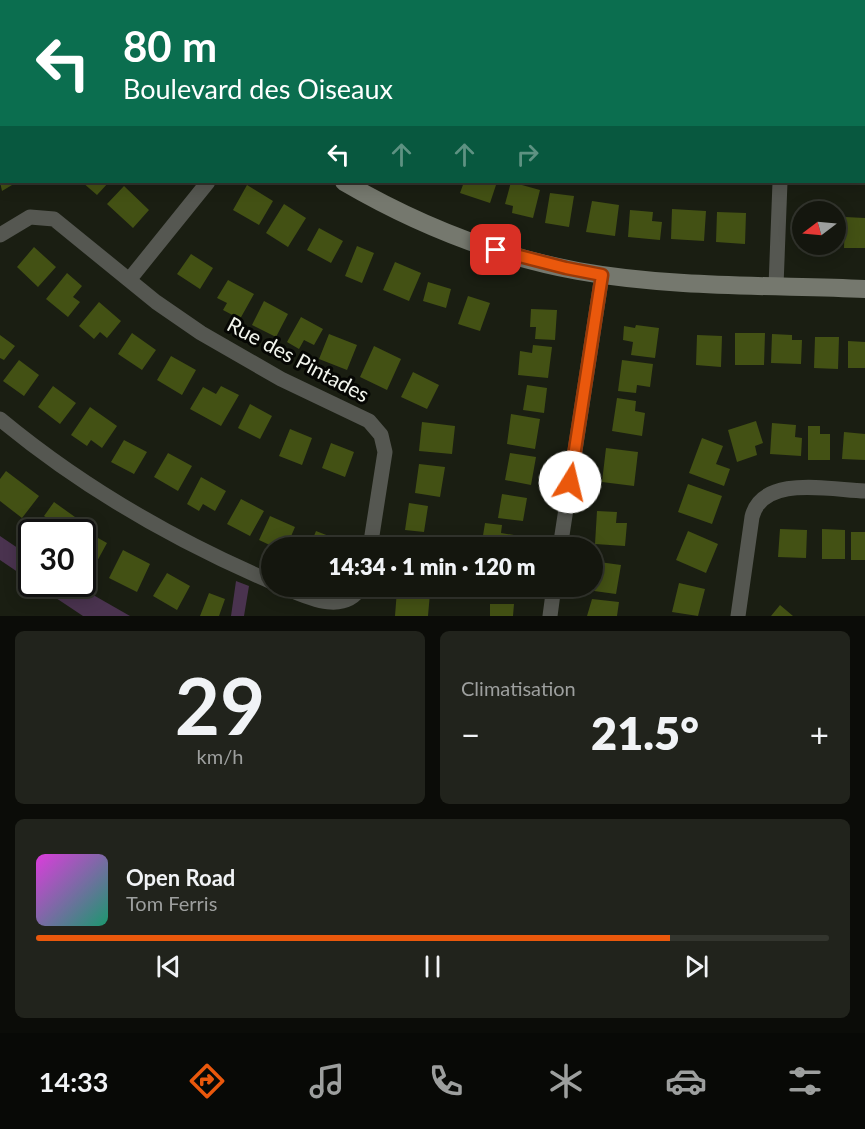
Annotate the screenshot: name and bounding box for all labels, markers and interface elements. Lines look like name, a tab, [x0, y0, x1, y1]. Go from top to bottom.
text: 80 m	[123, 21, 217, 71]
icon: left	[24, 24, 102, 102]
text: Boulevard des Oiseaux	[123, 72, 393, 105]
icon: left	[322, 138, 355, 171]
icon: ahead	[385, 138, 418, 171]
icon: ahead	[448, 138, 481, 171]
icon: right	[511, 138, 544, 171]
north arrow	[792, 201, 846, 255]
map controls	[792, 201, 846, 255]
pin	[470, 224, 521, 275]
icon: arrive	[479, 233, 512, 266]
street label: Rue des Pintades	[223, 311, 374, 407]
position arrow	[538, 450, 602, 514]
speed limit sign: 30	[18, 519, 96, 597]
text: 14:34 · 1 min · 120 m	[329, 553, 535, 580]
text: 29	[175, 658, 265, 752]
text: Climatisation	[461, 676, 576, 700]
text: 21.5°	[591, 706, 699, 760]
text: −	[461, 714, 480, 754]
text: +	[810, 714, 829, 754]
text: km/h	[197, 744, 243, 768]
text: Open Road	[126, 864, 235, 891]
text: Tom Ferris	[126, 891, 217, 915]
icon: previous	[152, 950, 185, 983]
icon: pause	[416, 950, 449, 983]
icon: next	[680, 950, 713, 983]
icon: directions	[186, 1060, 228, 1102]
icon: music	[306, 1060, 348, 1102]
icon: phone	[425, 1060, 467, 1102]
icon: climate	[545, 1060, 587, 1102]
icon: car	[665, 1060, 707, 1102]
icon: filters	[784, 1060, 826, 1102]
text: 14:33	[39, 1065, 108, 1098]

